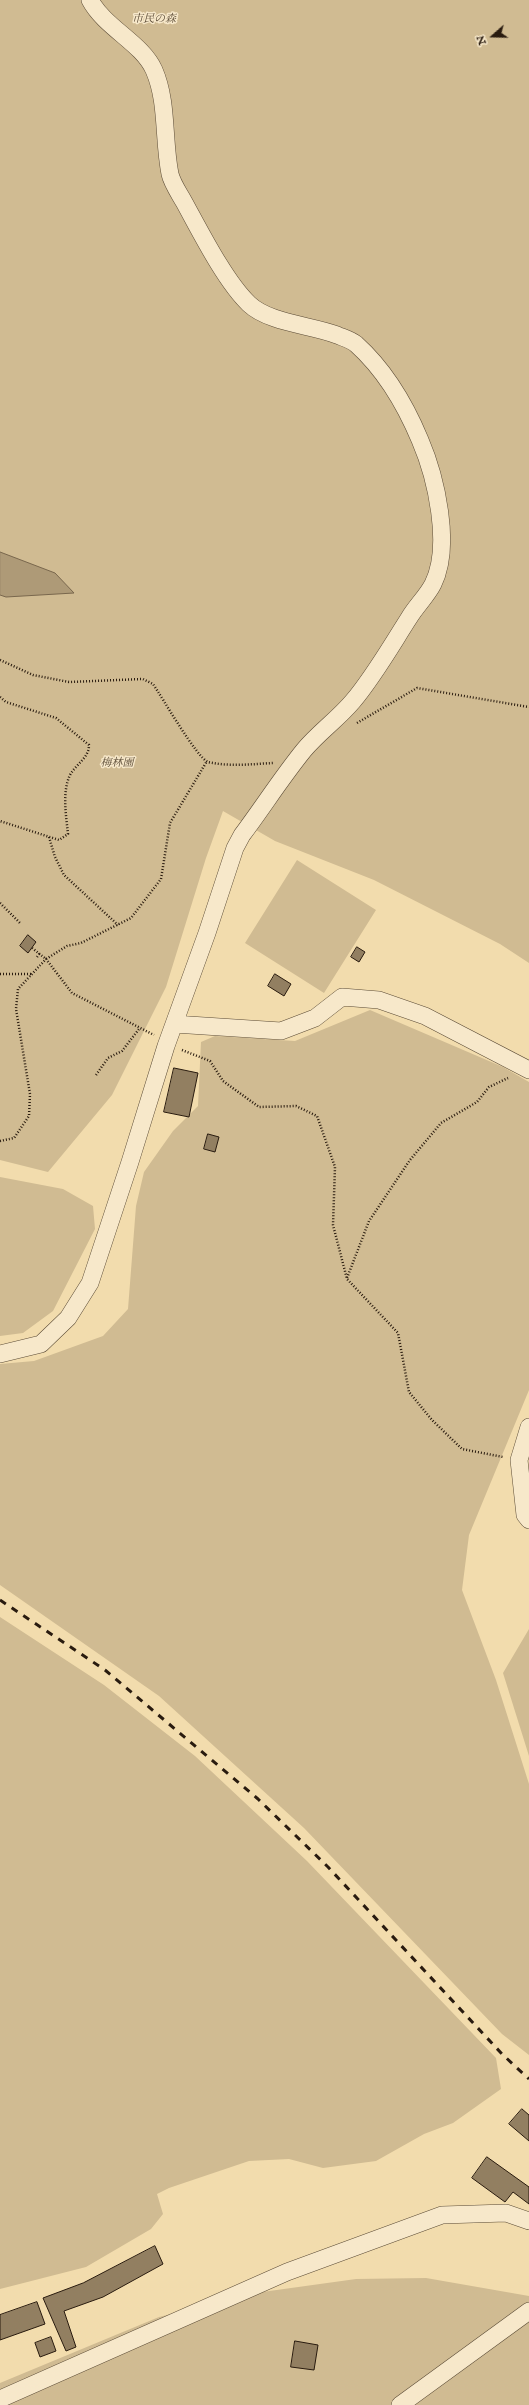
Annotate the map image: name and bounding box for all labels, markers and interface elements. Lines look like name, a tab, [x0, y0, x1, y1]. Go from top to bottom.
park label: 市民の森	[132, 13, 176, 27]
north arrow	[473, 16, 513, 56]
text: N	[474, 33, 490, 47]
park label: 梅林園	[101, 757, 133, 771]

